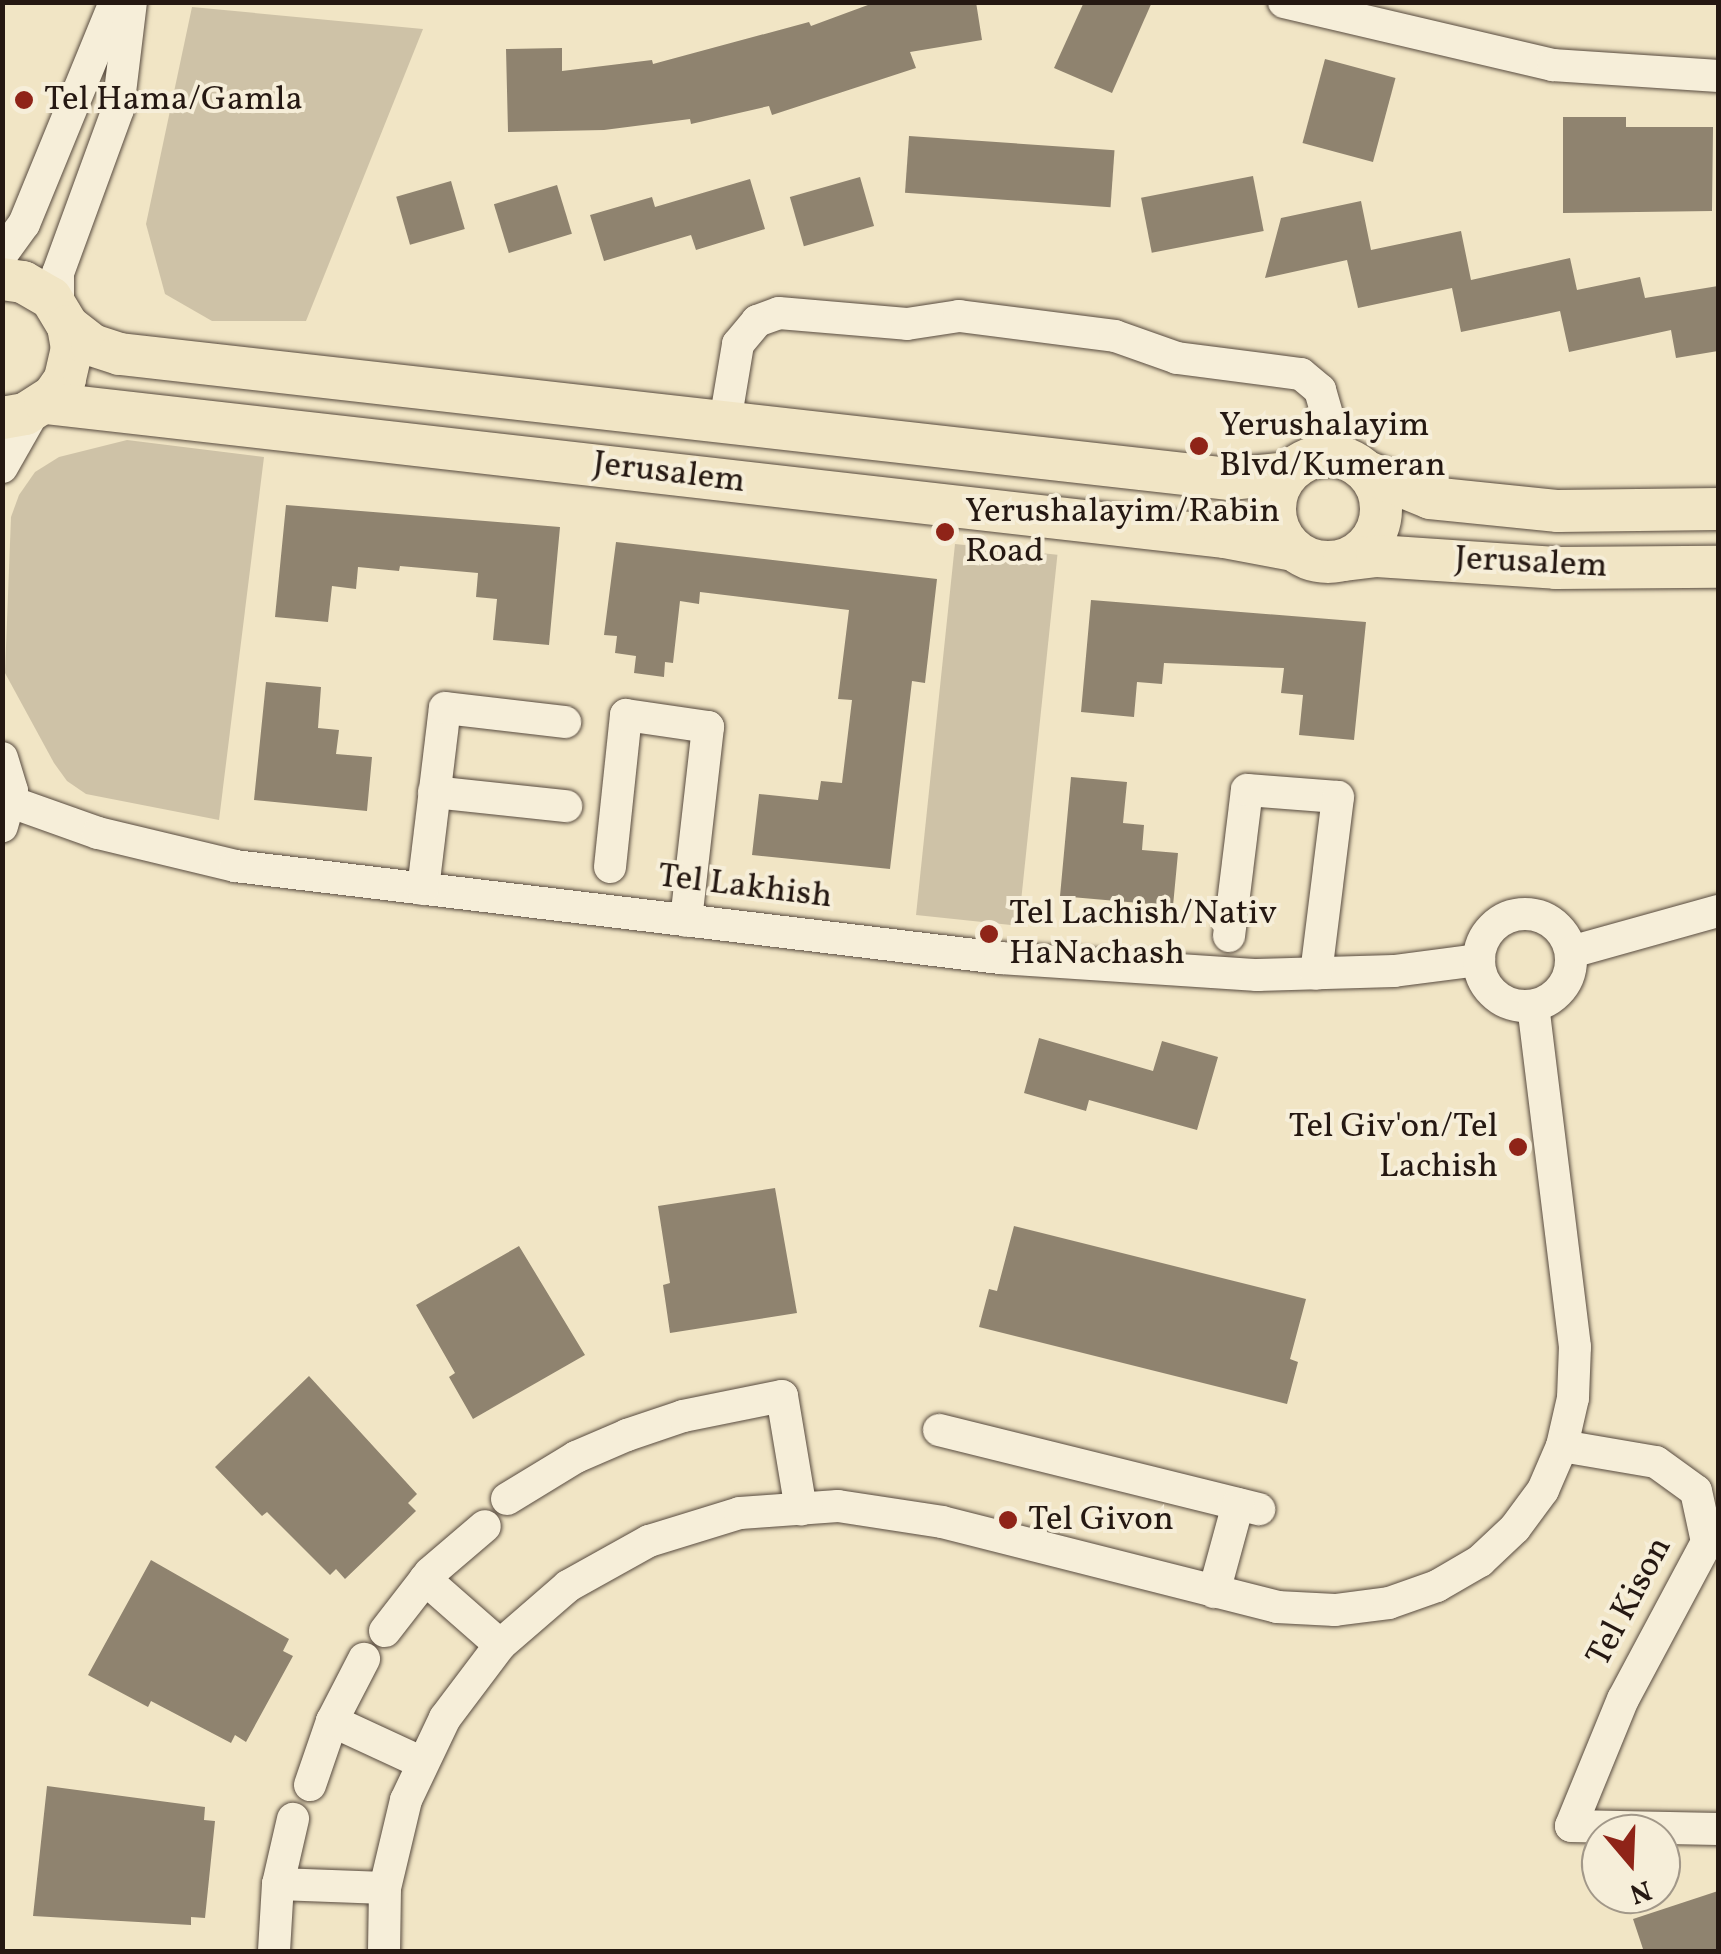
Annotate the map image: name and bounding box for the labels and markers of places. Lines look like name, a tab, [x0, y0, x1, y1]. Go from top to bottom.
place label: Tel Hama/Gamla	[44, 79, 303, 121]
marker: Tel Hama/Gamla	[13, 89, 35, 111]
place label: Yerushalayim Blvd/Kumeran	[1219, 405, 1446, 487]
marker: Yerushalayim Blvd/Kumeran	[1188, 435, 1210, 457]
place label: Yerushalayim/Rabin Road	[965, 491, 1280, 573]
marker: Yerushalayim/Rabin Road	[934, 521, 956, 543]
place label: Tel Lachish/Nativ HaNachash	[1009, 893, 1277, 975]
marker: Tel Lachish/Nativ HaNachash	[978, 923, 1000, 945]
place label: Tel Giv'on/Tel Lachish	[1288, 1106, 1498, 1188]
marker: Tel Giv'on/Tel Lachish	[1507, 1136, 1529, 1158]
place label: Tel Givon	[1028, 1499, 1174, 1541]
marker: Tel Givon	[997, 1509, 1019, 1531]

